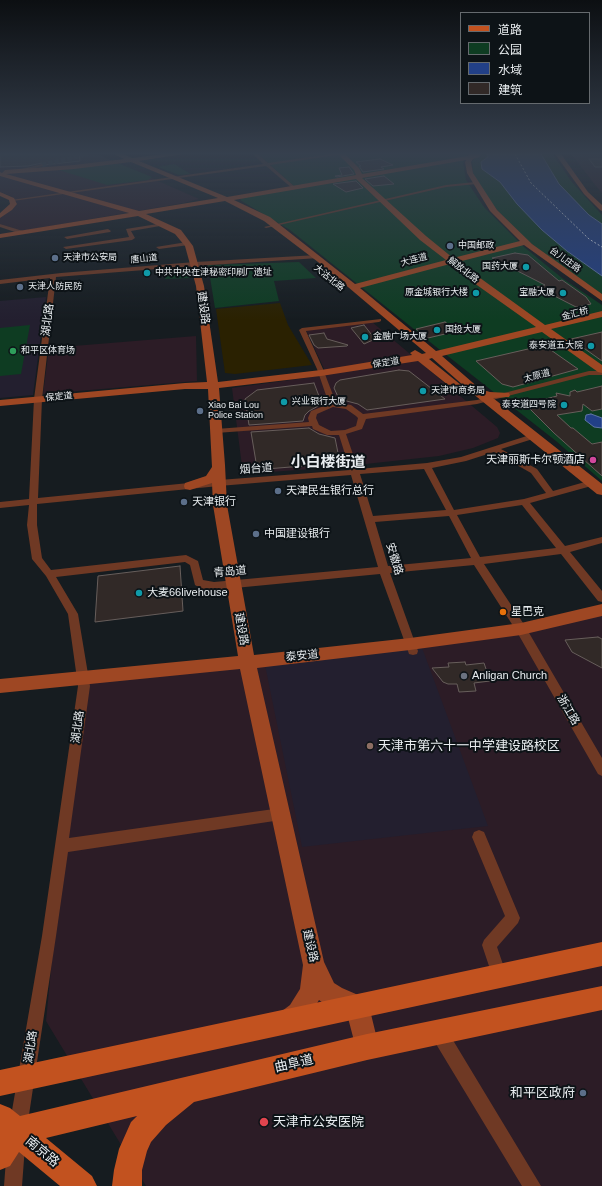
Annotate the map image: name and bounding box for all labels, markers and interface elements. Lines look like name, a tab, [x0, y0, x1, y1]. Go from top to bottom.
legend	[460, 12, 590, 104]
text: 道路	[498, 23, 522, 37]
text: 公园	[498, 43, 522, 57]
text: 水域	[498, 63, 522, 77]
text: 建筑	[498, 83, 522, 97]
marker: 中国邮政	[445, 241, 455, 251]
place label: 中国邮政	[458, 241, 494, 251]
street label: 台儿庄路	[547, 245, 583, 275]
street label: 大连道	[400, 251, 428, 269]
street label: 唐山道	[130, 252, 158, 266]
marker: 天津市公安局	[50, 253, 60, 263]
place label: 天津市公安局	[63, 253, 117, 263]
street label: 解放北路	[445, 255, 481, 285]
street label: 大沽北路	[312, 262, 346, 294]
place label: 国药大厦	[482, 262, 518, 272]
marker: 国药大厦	[521, 262, 531, 272]
marker: 中共中央在津秘密印刷厂遗址	[142, 268, 152, 278]
place label: 中共中央在津秘密印刷厂遗址	[155, 268, 272, 278]
marker: 天津人防民防	[15, 282, 25, 292]
place label: 天津人防民防	[28, 282, 82, 292]
place label: 原金城银行大楼	[405, 288, 468, 298]
marker: 原金城银行大楼	[471, 288, 481, 298]
place label: 宝融大厦	[519, 288, 555, 298]
marker: 宝融大厦	[558, 288, 568, 298]
street label: 建设路	[194, 291, 212, 325]
street label: 湖北路	[39, 303, 57, 337]
street label: 金汇桥	[561, 305, 589, 323]
marker: 国投大厦	[432, 325, 442, 335]
place label: 国投大厦	[445, 325, 481, 335]
marker: 金融广场大厦	[360, 332, 370, 342]
place label: 金融广场大厦	[373, 332, 427, 342]
place label: 泰安道五大院	[529, 341, 583, 351]
marker: 泰安道五大院	[586, 341, 596, 351]
marker: 和平区体育场	[8, 346, 18, 356]
place label: 和平区体育场	[21, 346, 75, 356]
street label: 保定道	[372, 356, 400, 370]
street label: 太原道	[523, 367, 551, 385]
marker: 天津市商务局	[418, 386, 428, 396]
place label: 天津市商务局	[431, 386, 485, 396]
street label: 保定道	[45, 390, 73, 404]
marker: 兴业银行大厦	[279, 397, 289, 407]
place label: 兴业银行大厦	[292, 397, 346, 407]
place label: 泰安道四号院	[502, 400, 556, 410]
marker: 泰安道四号院	[559, 400, 569, 410]
place label: Xiao Bai Lou Police Station	[208, 401, 263, 422]
marker: Xiao Bai Lou Police Station	[195, 406, 205, 416]
place label: 天津丽斯卡尔顿酒店	[486, 453, 585, 467]
district label: 小白楼街道	[291, 454, 365, 472]
marker: 天津丽斯卡尔顿酒店	[588, 455, 598, 465]
street label: 烟台道	[239, 461, 273, 477]
place label: 天津民生银行总行	[286, 484, 374, 498]
marker: 天津民生银行总行	[273, 486, 283, 496]
place label: 天津银行	[192, 495, 236, 509]
marker: 天津银行	[179, 497, 189, 507]
place label: 中国建设银行	[264, 527, 330, 541]
marker: 中国建设银行	[251, 529, 261, 539]
street label: 安徽路	[383, 541, 405, 577]
street label: 青岛道	[213, 564, 247, 580]
place label: 大麦66livehouse	[147, 586, 228, 600]
marker: 大麦66livehouse	[134, 588, 144, 598]
place label: 星巴克	[511, 605, 544, 619]
marker: 星巴克	[498, 607, 508, 617]
street label: 建设路	[232, 612, 250, 646]
street label: 泰安道	[285, 648, 319, 664]
place label: Anligan Church	[472, 669, 547, 683]
marker: Anligan Church	[459, 671, 469, 681]
street label: 浙江路	[554, 692, 582, 728]
street label: 湖北路	[69, 710, 87, 744]
place label: 天津市第六十一中学建设路校区	[378, 738, 560, 754]
marker: 天津市第六十一中学建设路校区	[365, 741, 375, 751]
street label: 建设路	[300, 928, 320, 964]
street label: 湖北路	[22, 1030, 40, 1064]
street label: 曲阜道	[273, 1052, 315, 1076]
place label: 和平区政府	[510, 1085, 575, 1101]
marker: 和平区政府	[578, 1088, 588, 1098]
place label: 天津市公安医院	[273, 1114, 364, 1130]
marker: 天津市公安医院	[258, 1116, 270, 1128]
street label: 南京路	[22, 1133, 62, 1171]

